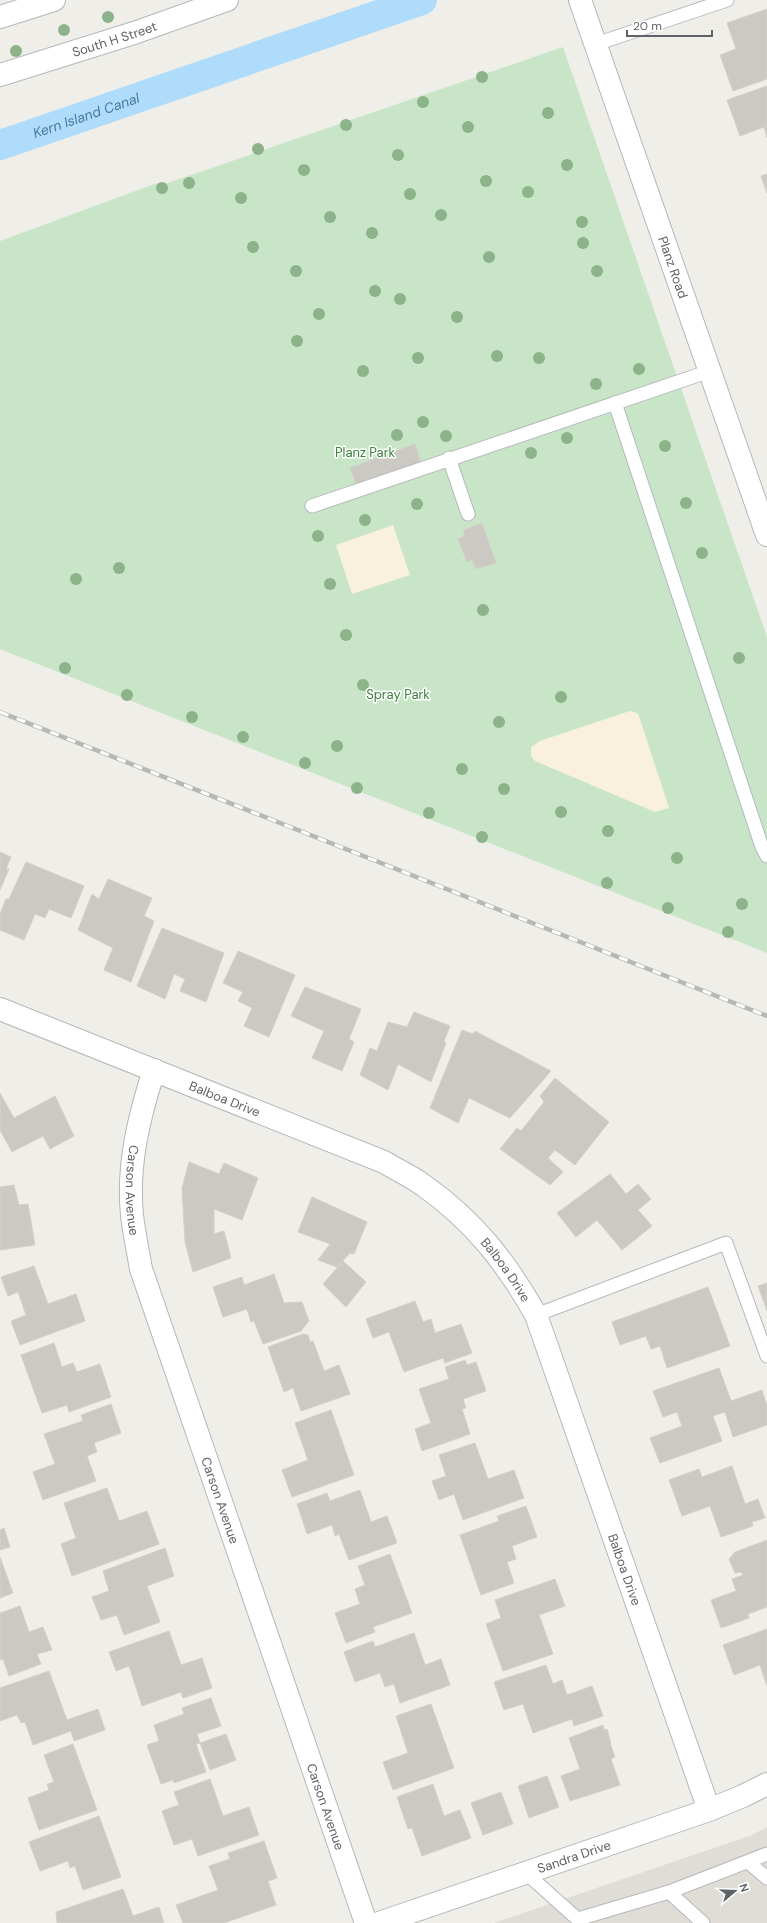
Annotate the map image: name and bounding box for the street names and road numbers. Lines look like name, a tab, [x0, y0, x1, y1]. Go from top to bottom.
street label: South H Street	[70, 17, 159, 60]
street label: Planz Road	[655, 234, 692, 301]
street label: Balboa Drive	[187, 1077, 263, 1120]
street label: Carson Avenue	[122, 1144, 143, 1237]
street label: Balboa Drive	[477, 1234, 535, 1305]
street label: Carson Avenue	[198, 1455, 243, 1546]
street label: Balboa Drive	[605, 1531, 645, 1608]
street label: Carson Avenue	[303, 1761, 349, 1852]
street label: Sandra Drive	[535, 1836, 613, 1877]

